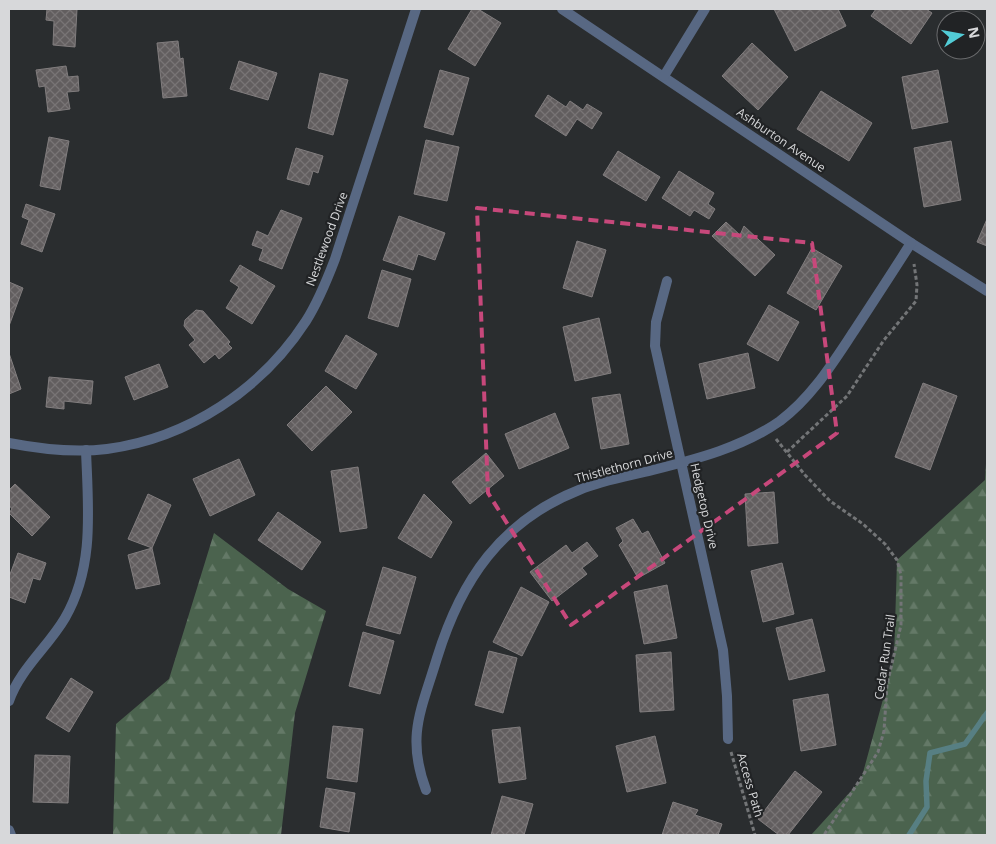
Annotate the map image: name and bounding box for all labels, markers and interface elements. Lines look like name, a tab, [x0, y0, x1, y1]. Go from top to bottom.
north arrow	[936, 10, 986, 60]
text: N	[964, 25, 985, 40]
street label: Ashburton Avenue	[733, 103, 829, 176]
street label: Nestlewood Drive	[302, 189, 352, 288]
street label: Thistlethorn Drive	[573, 444, 675, 487]
street label: Hedgetop Drive	[686, 461, 723, 551]
street label: Cedar Run Trail	[870, 613, 899, 701]
street label: Access Path	[733, 751, 768, 819]

